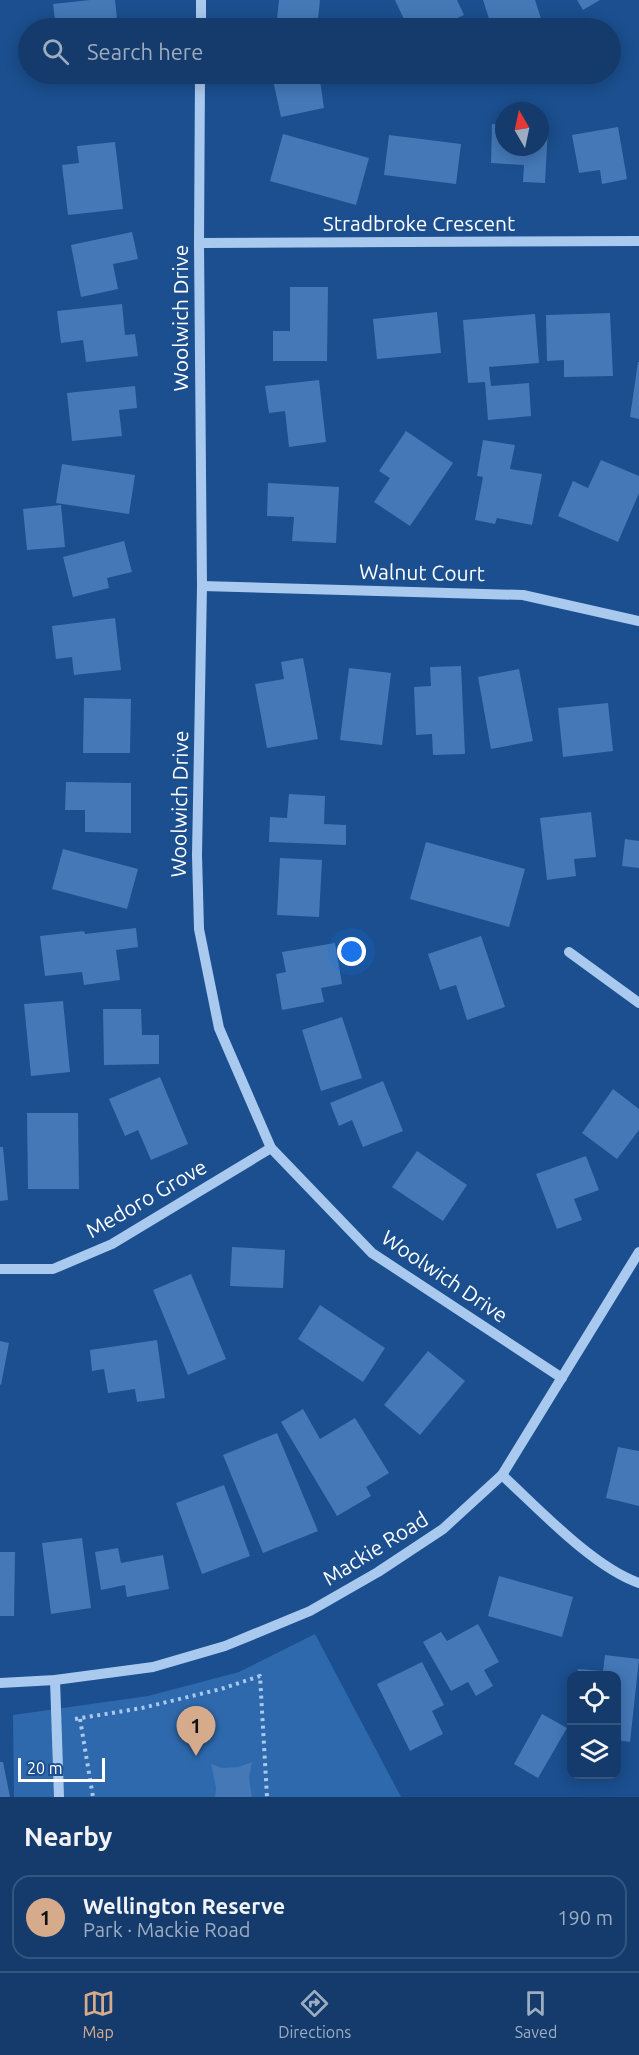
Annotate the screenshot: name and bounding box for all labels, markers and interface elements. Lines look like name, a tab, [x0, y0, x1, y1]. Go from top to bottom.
search box	[18, 18, 621, 84]
icon: search	[39, 35, 72, 68]
text: Search here	[87, 39, 203, 64]
north arrow	[495, 102, 549, 156]
street label: Stradbroke Crescent	[323, 211, 515, 235]
street label: Woolwich Drive	[168, 245, 192, 391]
street label: Walnut Court	[359, 559, 485, 585]
street label: Woolwich Drive	[166, 730, 192, 878]
your location	[337, 937, 366, 966]
street label: Medoro Grove	[81, 1154, 211, 1242]
street label: Woolwich Drive	[377, 1225, 513, 1327]
street label: Mackie Road	[318, 1506, 432, 1590]
map controls	[567, 1671, 621, 1779]
button: locate	[567, 1671, 621, 1725]
pin: 1	[176, 1706, 216, 1756]
button: layers	[567, 1725, 621, 1779]
scale bar	[18, 1755, 105, 1782]
text: 20 m	[27, 1759, 63, 1777]
text: Nearby	[24, 1822, 112, 1851]
text: Wellington Reserve	[83, 1893, 285, 1918]
text: 1	[40, 1906, 51, 1929]
text: 190 m	[557, 1906, 613, 1929]
text: Park · Mackie Road	[83, 1918, 250, 1941]
tab: Map	[82, 1987, 115, 2041]
tab: Directions	[278, 1987, 351, 2041]
tab: Saved	[515, 1987, 557, 2041]

